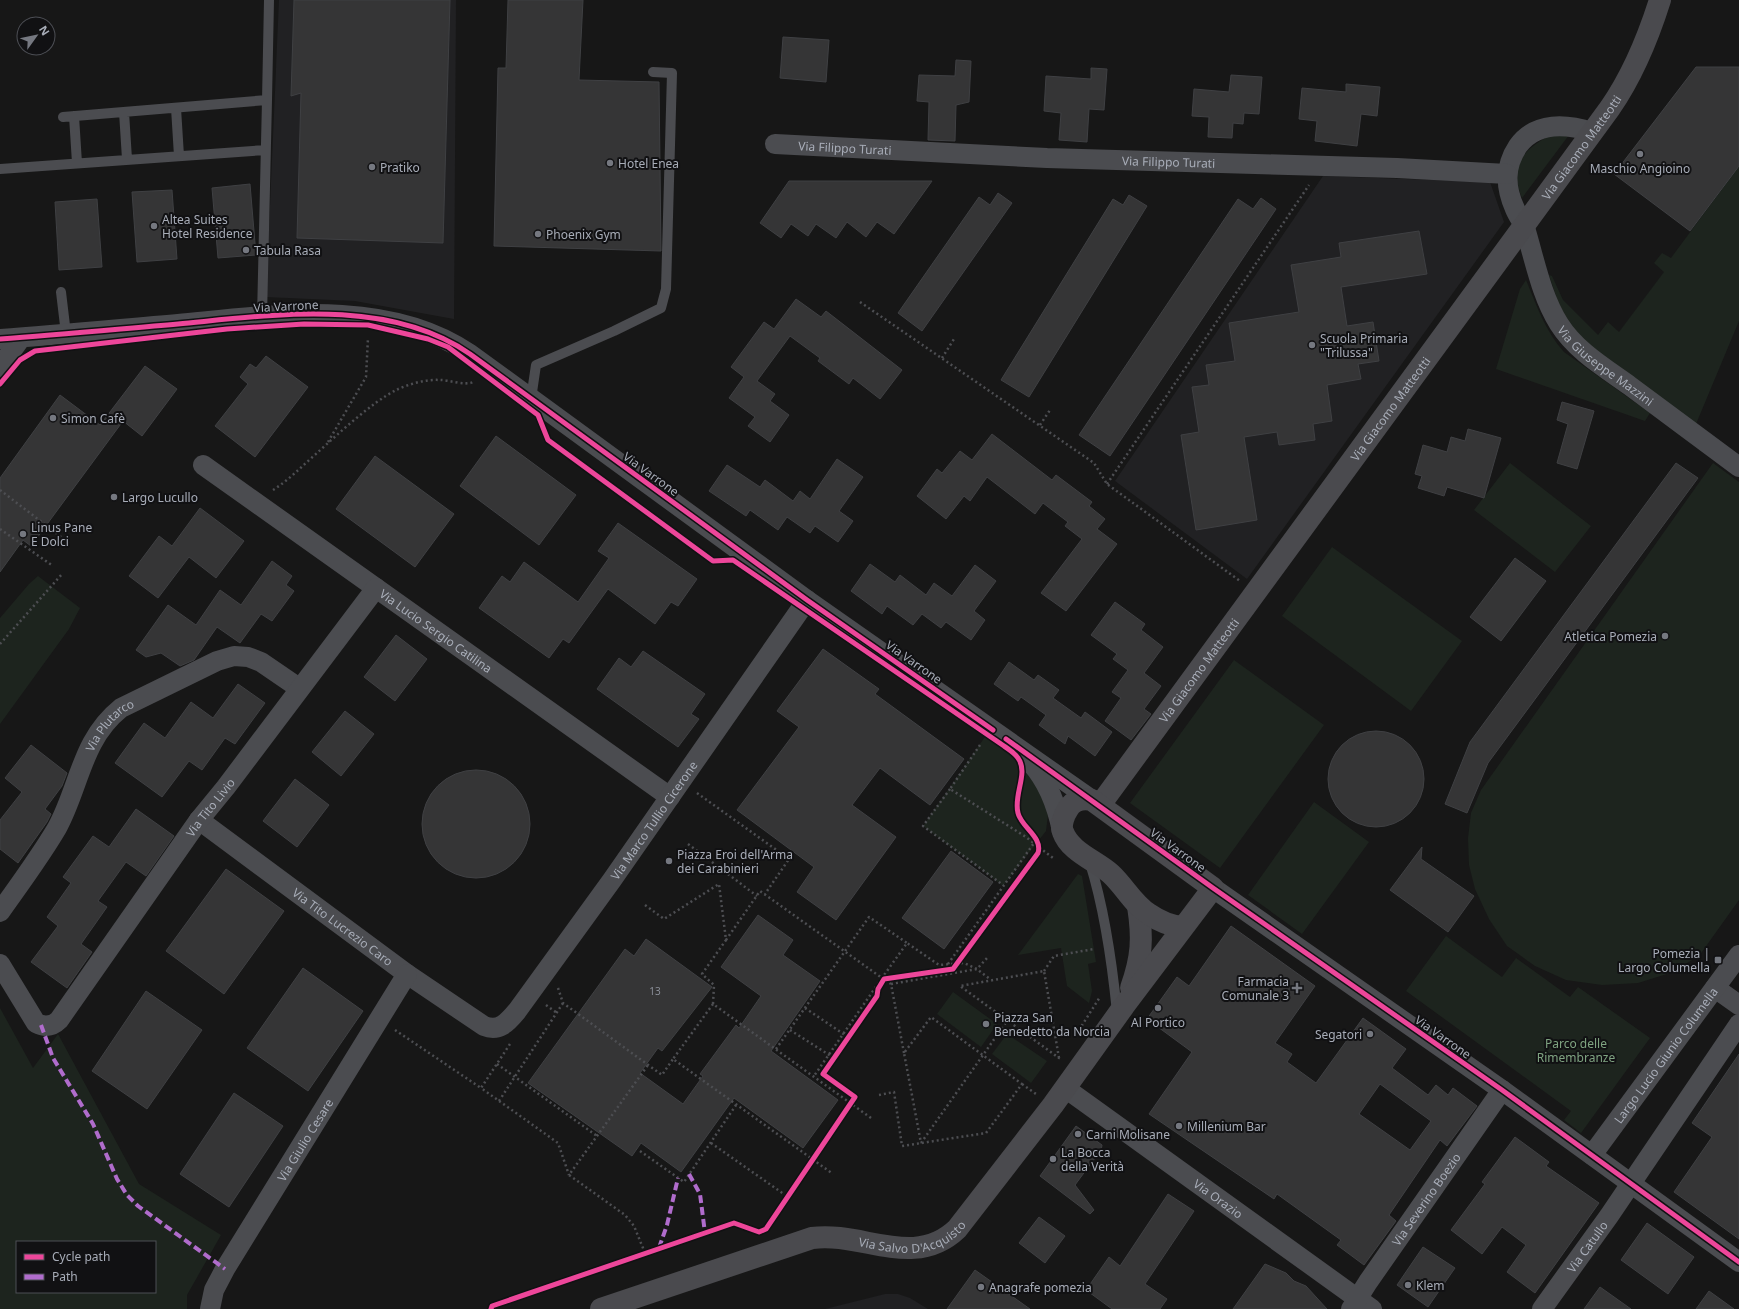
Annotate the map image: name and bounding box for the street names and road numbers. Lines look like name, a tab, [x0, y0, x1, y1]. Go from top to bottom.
street label: Via Giacomo Matteotti	[1537, 92, 1625, 203]
street label: Via Filippo Turati	[798, 137, 892, 158]
street label: Via Filippo Turati	[1122, 152, 1215, 171]
street label: Via Varrone	[253, 296, 319, 316]
street label: Via Giuseppe Mazzini	[1554, 322, 1657, 409]
street label: Via Giacomo Matteotti	[1346, 353, 1434, 464]
street label: Via Varrone	[620, 448, 682, 500]
street label: Via Lucio Sergio Catilina	[376, 585, 496, 677]
street label: Via Giacomo Matteotti	[1155, 615, 1243, 726]
street label: Via Varrone	[883, 636, 946, 688]
street label: Via Plutarco	[81, 695, 137, 754]
street label: Via Marco Tullio Cicerone	[606, 757, 701, 883]
street label: Via Tito Livio	[181, 774, 238, 840]
street label: Via Varrone	[1147, 824, 1209, 876]
street label: Via Tito Lucrezio Caro	[289, 884, 397, 969]
street label: Largo Lucio Giunio Columella	[1610, 983, 1721, 1127]
street label: Via Varrone	[1412, 1011, 1475, 1063]
street label: Via Giulio Cesare	[273, 1095, 337, 1184]
street label: Via Severino Boezio	[1387, 1149, 1464, 1249]
street label: Via Orazio	[1190, 1175, 1246, 1222]
street label: Via Salvo D'Acquisto	[857, 1217, 969, 1257]
street label: Via Catullo	[1563, 1217, 1611, 1276]

